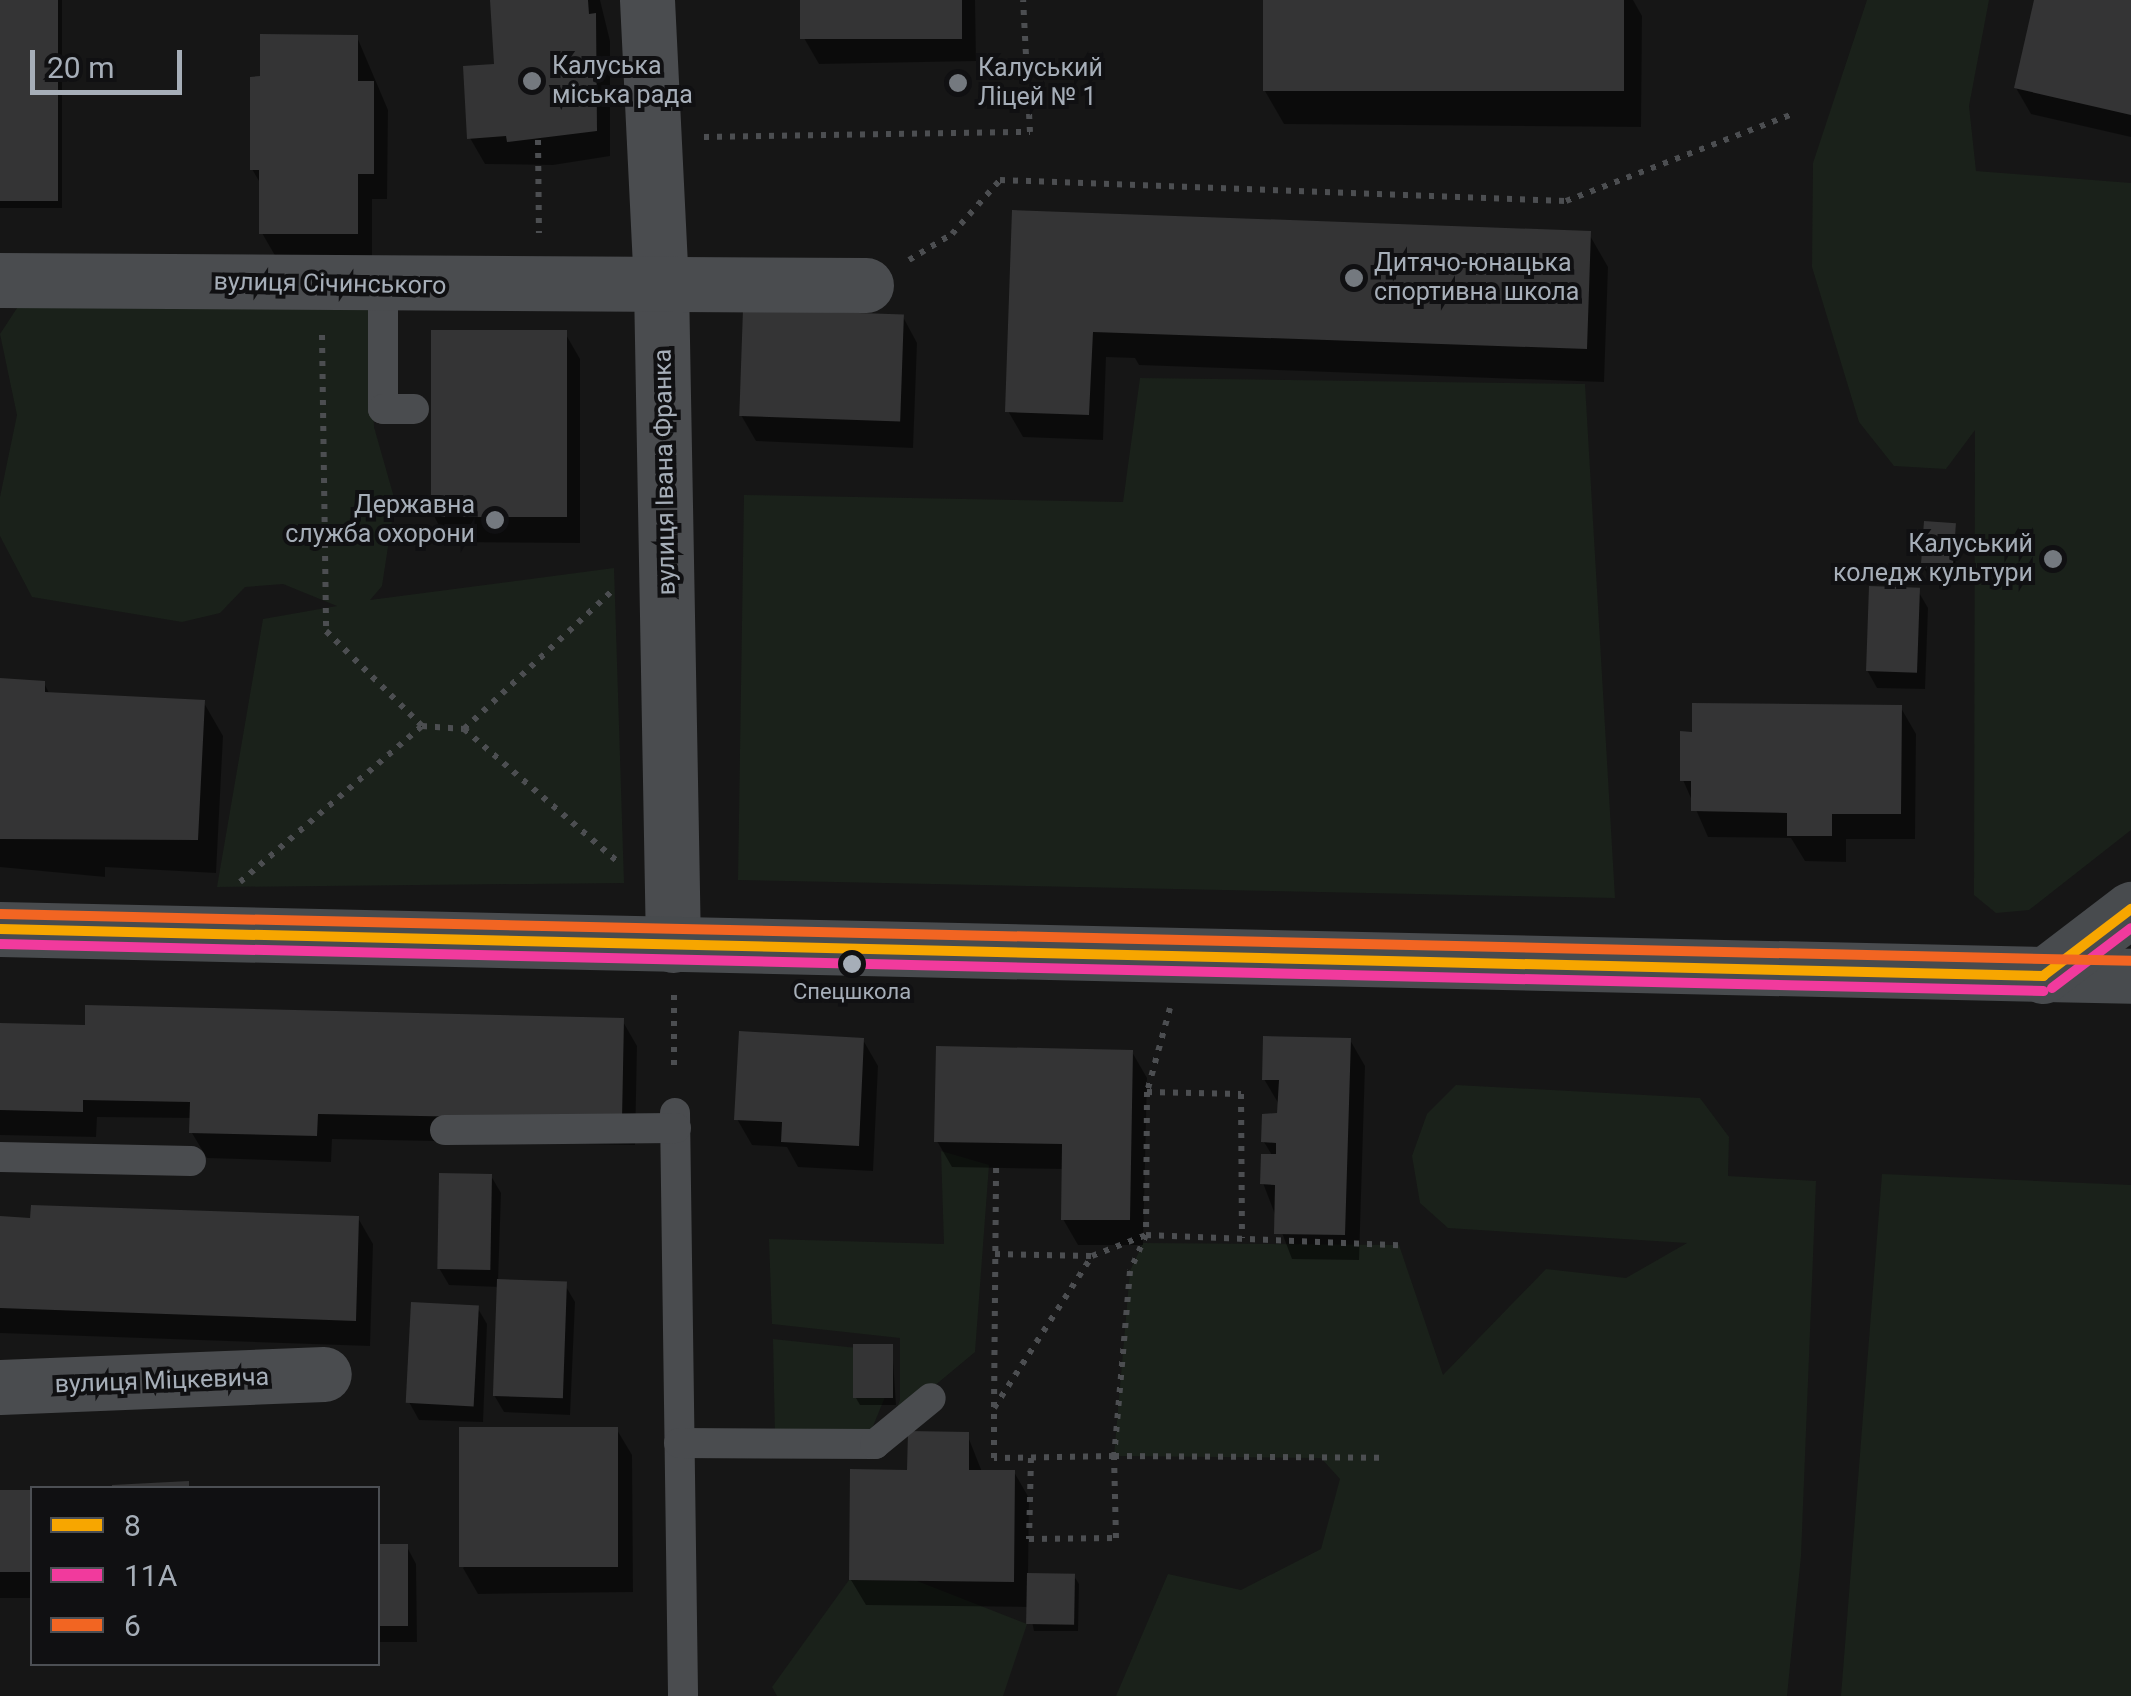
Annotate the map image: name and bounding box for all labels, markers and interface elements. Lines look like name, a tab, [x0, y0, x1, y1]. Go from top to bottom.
scale bar	[35, 30, 188, 92]
text: 20 m	[47, 50, 114, 85]
place label: Калуська міська рада	[552, 52, 693, 111]
place label: Калуський Ліцей № 1	[978, 54, 1103, 113]
marker: Калуська міська рада	[521, 70, 543, 92]
marker: Калуський Ліцей № 1	[947, 72, 969, 94]
place label: Дитячо-юнацька спортивна школа	[1374, 249, 1579, 308]
street label: вулиця Січинського	[213, 267, 447, 301]
marker: Дитячо-юнацька спортивна школа	[1343, 267, 1365, 289]
street label: вулиця Івана Франка	[648, 348, 682, 596]
place label: Державна служба охорони	[285, 491, 475, 550]
marker: Державна служба охорони	[484, 509, 506, 531]
place label: Калуський коледж культури	[1833, 530, 2033, 589]
marker: Калуський коледж культури	[2042, 548, 2064, 570]
marker: Спецшкола	[842, 954, 862, 974]
place label: Спецшкола	[793, 979, 911, 1005]
street label: вулиця Міцкевича	[54, 1362, 270, 1400]
legend	[30, 1486, 380, 1666]
text: 8	[124, 1508, 141, 1543]
text: 11А	[124, 1558, 177, 1593]
text: 6	[124, 1608, 141, 1643]

